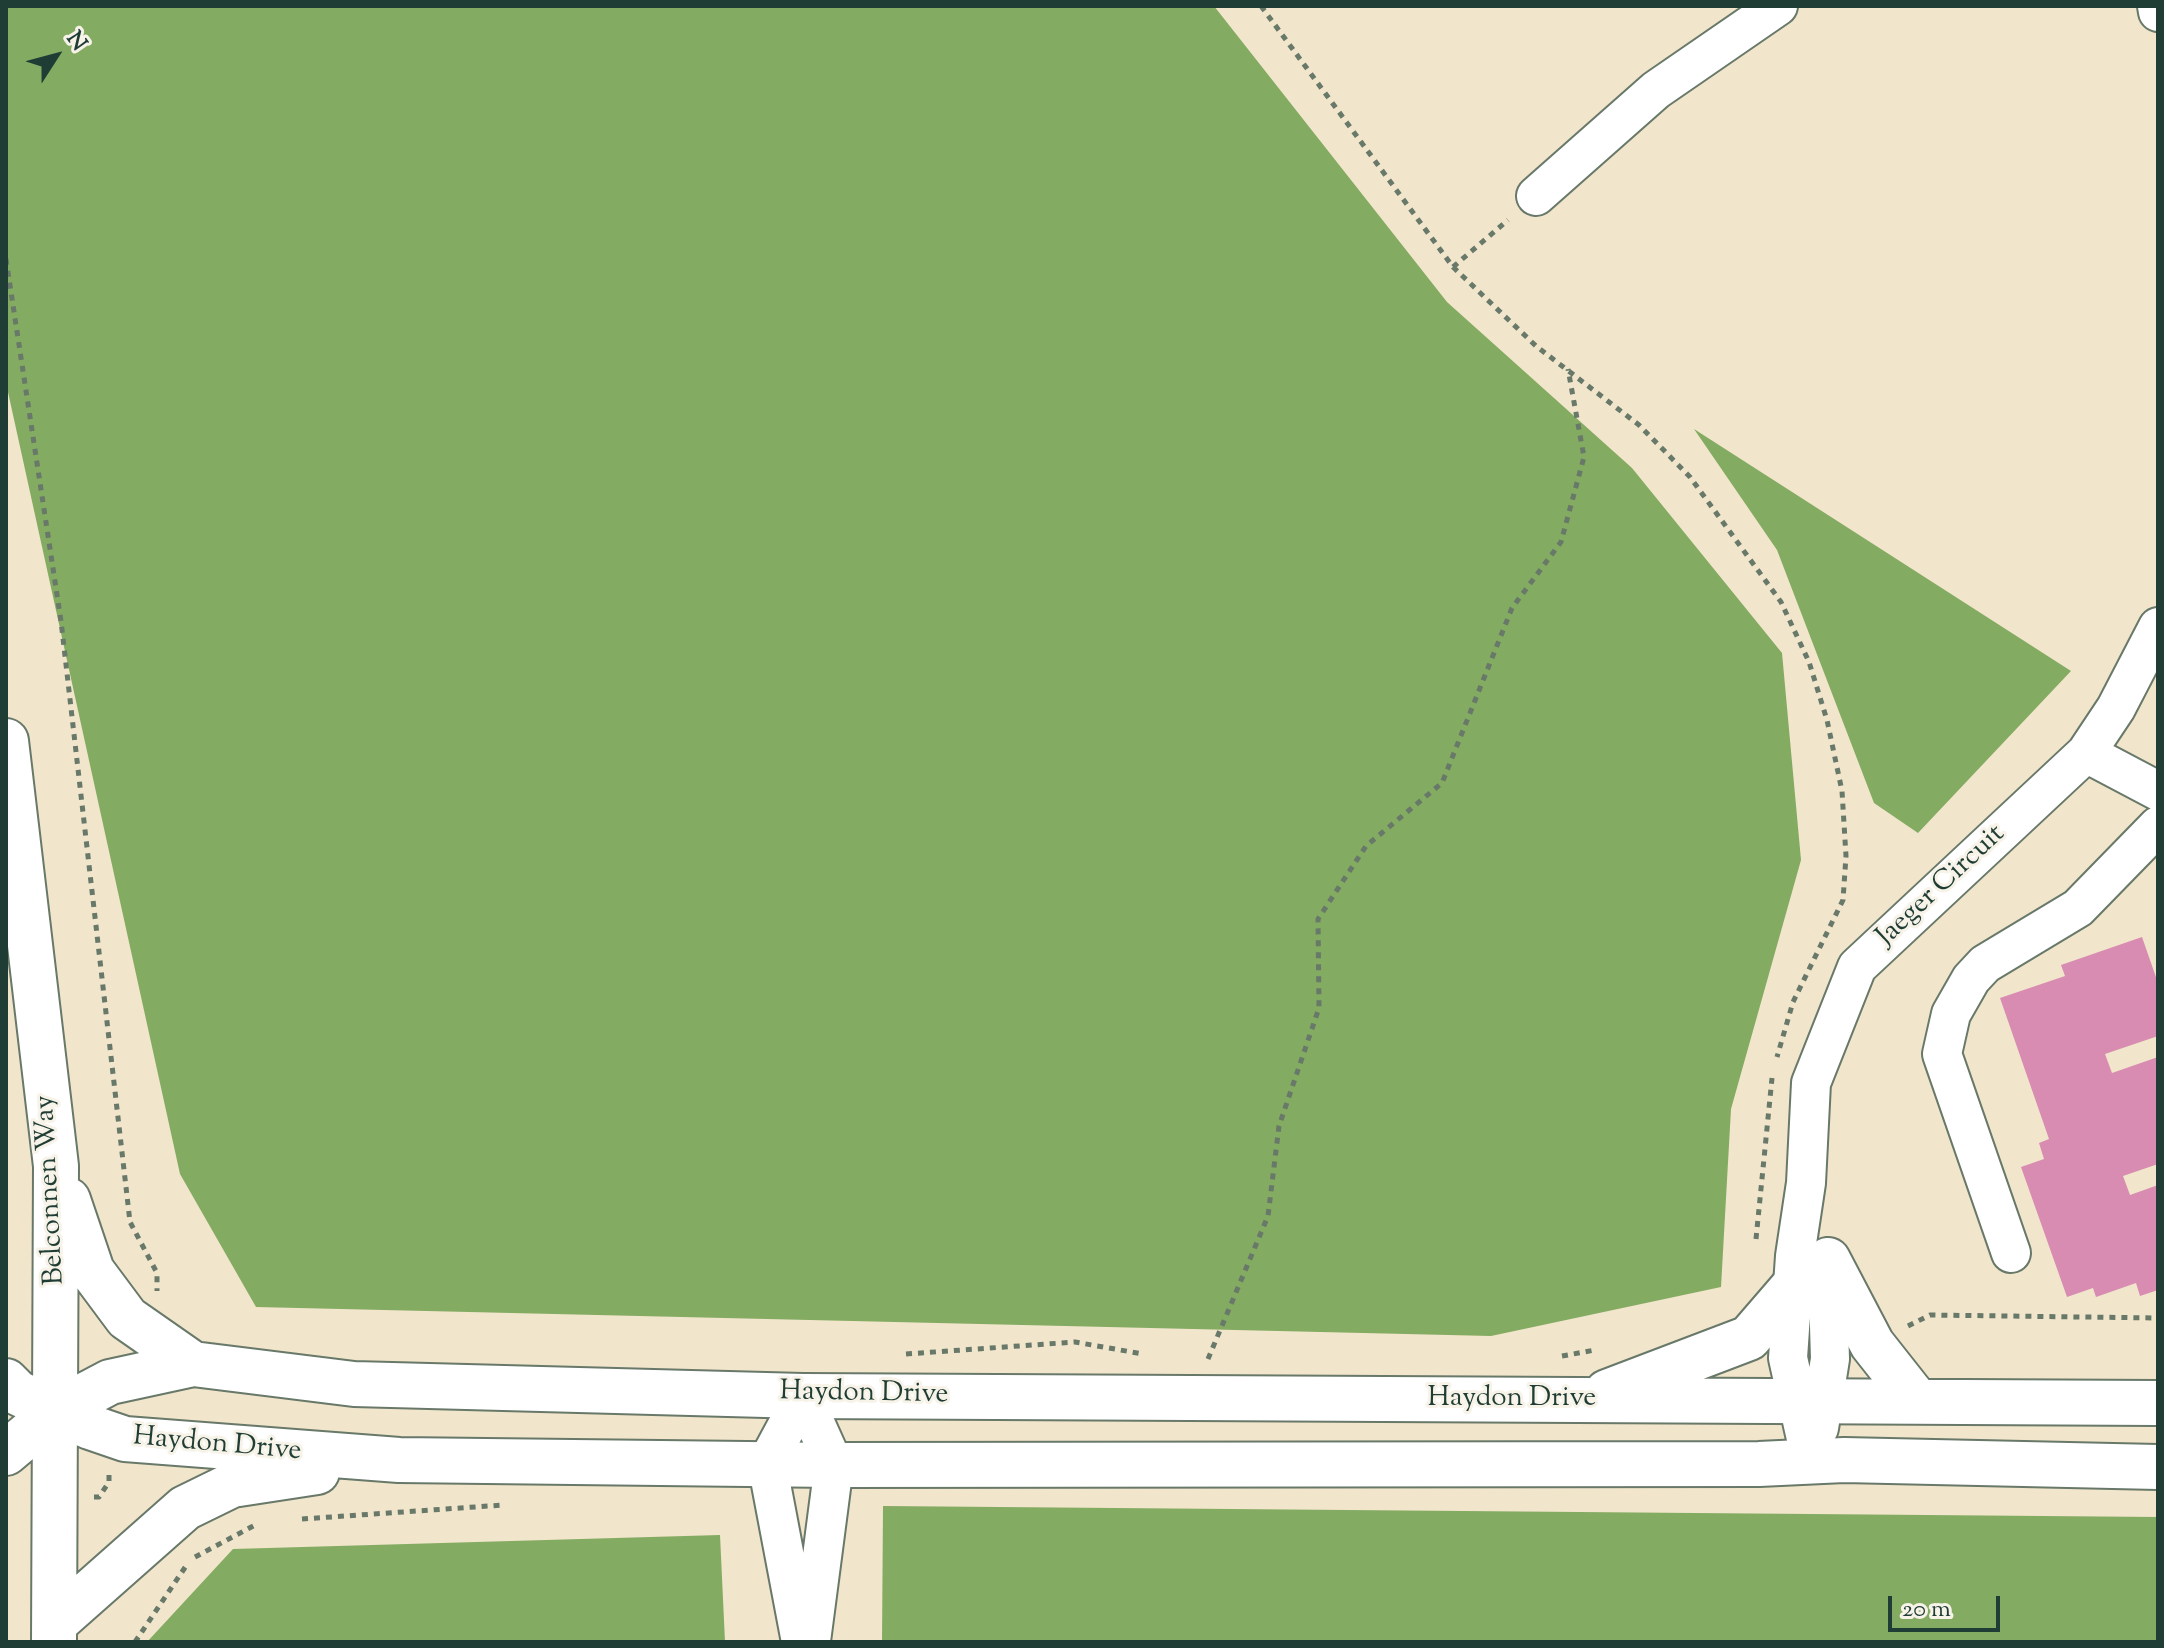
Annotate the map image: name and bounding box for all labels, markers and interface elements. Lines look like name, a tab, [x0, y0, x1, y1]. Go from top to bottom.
north arrow	[16, 16, 96, 96]
text: N	[57, 25, 94, 58]
street label: Jaeger Circuit	[1871, 819, 2013, 955]
street label: Belconnen Way	[30, 1094, 74, 1286]
street label: Haydon Drive	[779, 1377, 949, 1413]
street label: Haydon Drive	[1428, 1383, 1596, 1417]
street label: Haydon Drive	[131, 1422, 303, 1470]
scale bar	[1892, 1580, 2004, 1630]
text: 20 m	[1902, 1593, 1951, 1627]

